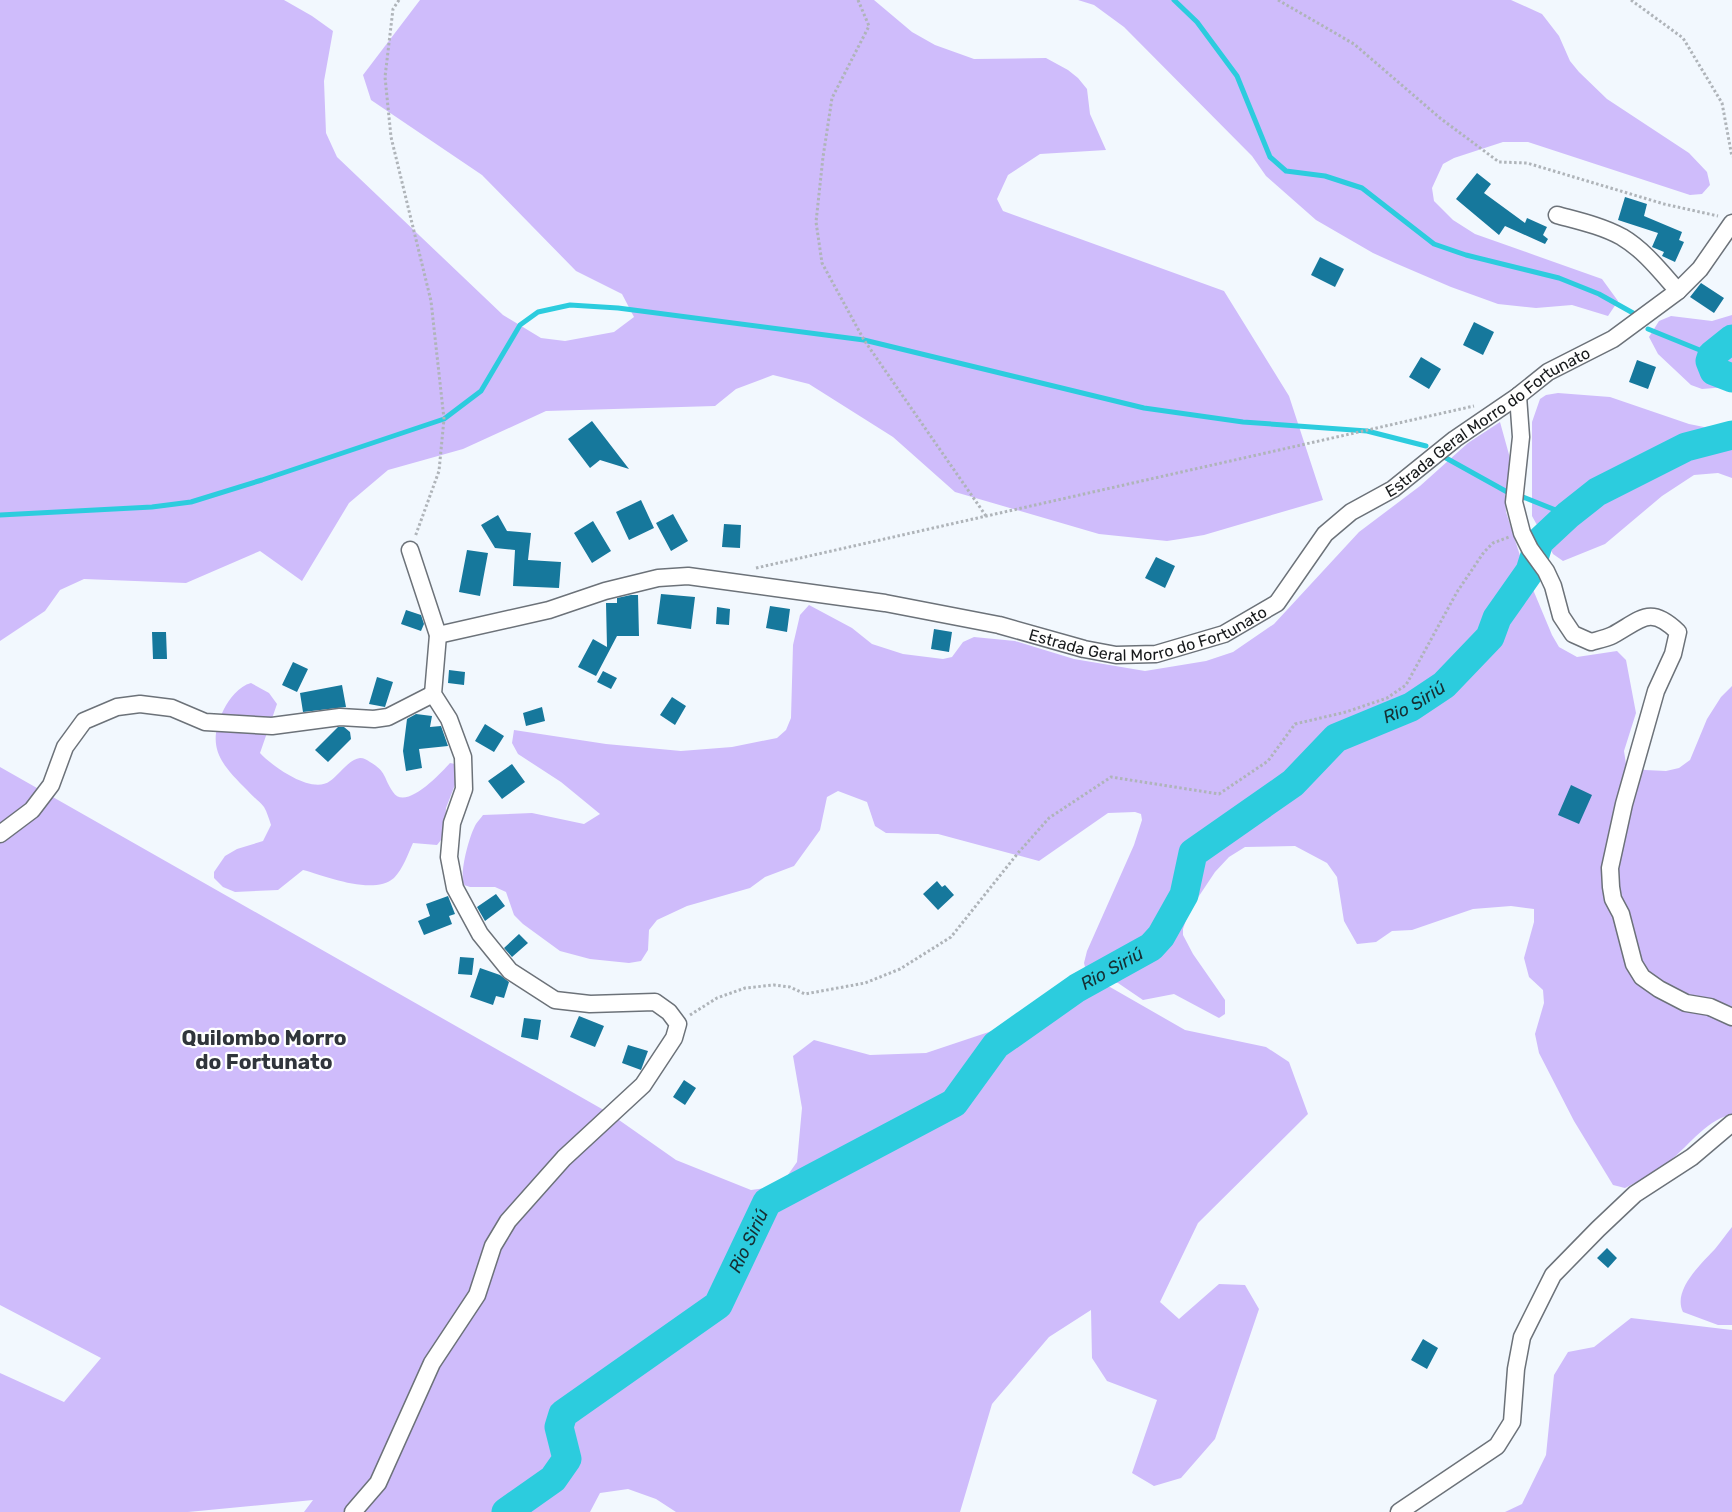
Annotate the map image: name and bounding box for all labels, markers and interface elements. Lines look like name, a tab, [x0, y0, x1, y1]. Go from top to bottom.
street label: Estrada Geral Morro do Fortunato	[1382, 343, 1593, 501]
street label: Estrada Geral Morro do Fortunato	[1027, 602, 1270, 665]
water label: Rio Siriú	[1380, 676, 1450, 728]
water label: Rio Siriú	[1076, 942, 1147, 995]
district label: Quilombo Morro do Fortunato	[181, 1025, 347, 1074]
water label: Rio Siriú	[724, 1205, 773, 1277]

